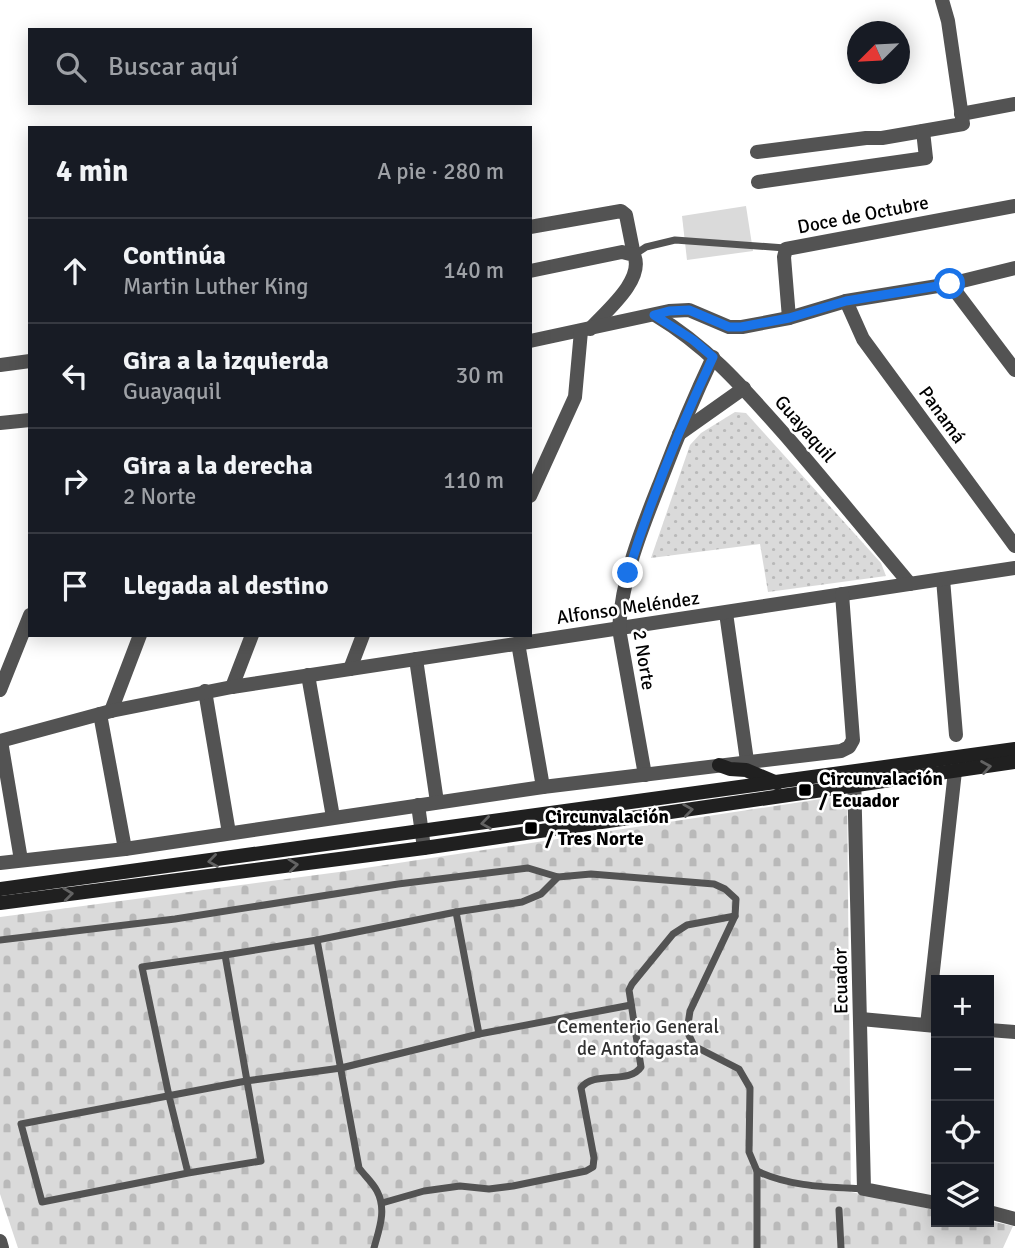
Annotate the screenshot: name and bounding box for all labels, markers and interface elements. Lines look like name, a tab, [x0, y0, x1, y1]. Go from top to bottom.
north arrow	[847, 21, 910, 84]
search box	[28, 28, 532, 105]
icon: search	[52, 48, 90, 86]
text: Buscar aquí	[108, 51, 238, 83]
text: 4 min	[56, 153, 128, 190]
text: A pie · 280 m	[377, 157, 504, 186]
street label: Doce de Octubre	[795, 191, 931, 239]
text: Continúa	[123, 240, 226, 272]
icon: ahead	[56, 252, 94, 290]
text: 140 m	[443, 256, 504, 285]
route start	[934, 268, 965, 299]
text: Martin Luther King	[123, 272, 309, 301]
text: Gira a la izquierda	[123, 345, 329, 377]
icon: left	[56, 357, 94, 395]
text: 30 m	[456, 361, 504, 390]
text: Guayaquil	[123, 377, 221, 406]
street label: Panamá	[913, 382, 971, 448]
street label: Guayaquil	[769, 390, 841, 468]
text: Gira a la derecha	[123, 450, 313, 482]
icon: right	[56, 462, 94, 500]
text: 110 m	[443, 466, 504, 495]
text: 2 Norte	[123, 482, 196, 511]
route end	[612, 557, 643, 588]
icon: arrive	[56, 567, 94, 605]
text: Llegada al destino	[123, 570, 329, 602]
street label: Alfonso Meléndez	[555, 586, 701, 630]
street label: 2 Norte	[627, 628, 661, 692]
one-way arrow	[980, 759, 992, 774]
place label: Circunvalación / Ecuador	[819, 767, 943, 813]
marker: Circunvalación / Ecuador	[797, 782, 813, 798]
one-way arrow	[683, 803, 694, 818]
place label: Circunvalación / Tres Norte	[545, 805, 669, 851]
one-way arrow	[481, 815, 492, 830]
marker: Circunvalación / Tres Norte	[523, 820, 539, 836]
one-way arrow	[207, 853, 218, 868]
one-way arrow	[287, 857, 299, 872]
one-way arrow	[62, 887, 74, 902]
street label: Ecuador	[828, 948, 854, 1014]
map controls	[931, 975, 994, 1227]
button: +	[931, 975, 994, 1038]
park label: Cementerio General de Antofagasta	[557, 1015, 719, 1061]
button: −	[931, 1038, 994, 1101]
button: locate	[931, 1101, 994, 1164]
button: layers	[931, 1164, 994, 1227]

